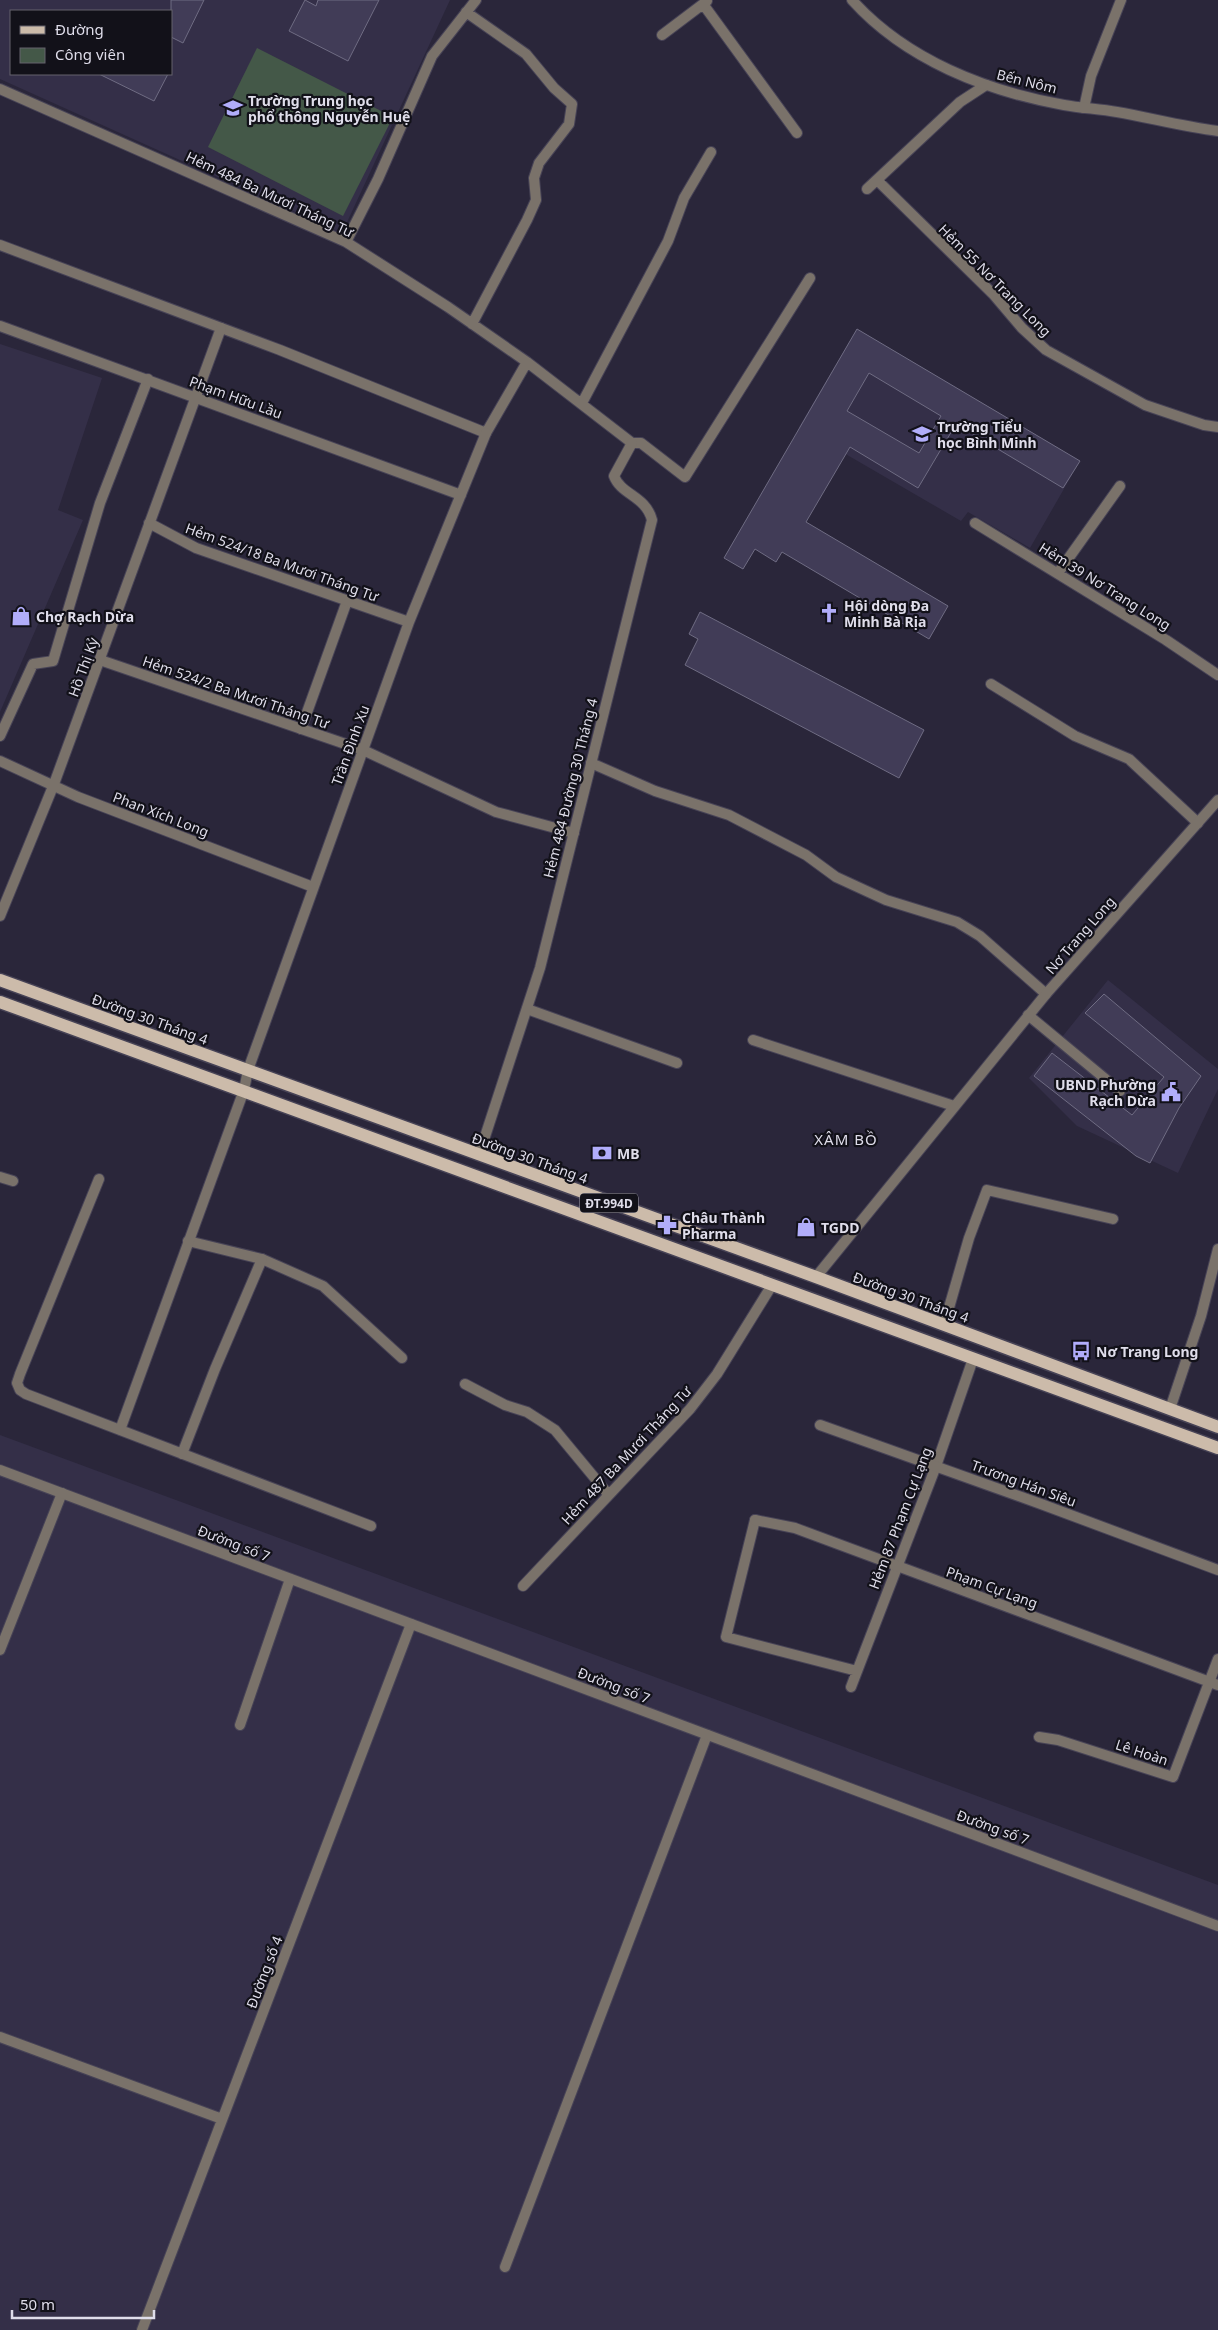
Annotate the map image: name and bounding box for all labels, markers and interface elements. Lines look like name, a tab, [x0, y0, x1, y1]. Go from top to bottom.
legend	[10, 10, 172, 75]
text: Đường	[55, 19, 104, 39]
text: Công viên	[55, 44, 125, 64]
street label: Bến Nôm	[995, 64, 1059, 98]
place label: Trường Trung học phổ thông Nguyễn Huệ	[248, 91, 410, 126]
school or university icon: Trường Trung học phổ thông Nguyễn Huệ	[222, 97, 244, 119]
street label: Hẻm 484 Ba Mươi Tháng Tư	[183, 147, 357, 242]
street label: Hẻm 55 Nơ Trang Long	[935, 220, 1055, 340]
street label: Phạm Hữu Lầu	[187, 371, 285, 423]
place label: Trường Tiểu học Bình Minh	[937, 417, 1037, 452]
school or university icon: Trường Tiểu học Bình Minh	[911, 423, 933, 445]
street label: Hẻm 524/18 Ba Mươi Tháng Tư	[183, 518, 382, 606]
street label: Hẻm 39 Nơ Trang Long	[1036, 538, 1174, 634]
place label: Hội dòng Đa Minh Bà Rịa	[844, 596, 929, 631]
church icon: Hội dòng Đa Minh Bà Rịa	[818, 602, 840, 624]
shop icon: Chợ Rạch Dừa	[10, 605, 32, 627]
place label: Chợ Rạch Dừa	[36, 607, 134, 626]
street label: Hồ Thị Kỷ	[63, 634, 103, 699]
street label: Hẻm 524/2 Ba Mươi Tháng Tư	[140, 651, 332, 733]
street label: Hẻm 484 Đường 30 Tháng 4	[538, 696, 602, 880]
street label: Trần Đình Xu	[327, 702, 373, 788]
street label: Phan Xích Long	[110, 787, 212, 841]
street label: Nơ Trang Long	[1041, 892, 1119, 978]
street label: Đường 30 Tháng 4	[89, 989, 211, 1049]
place label: UBND Phường Rạch Dừa	[1055, 1075, 1156, 1110]
public building icon: UBND Phường Rạch Dừa	[1160, 1081, 1182, 1103]
street label: Đường 30 Tháng 4	[469, 1128, 591, 1188]
district label: XÂM BỒ	[814, 1129, 878, 1149]
bank icon: MB	[591, 1142, 613, 1164]
place label: MB	[617, 1144, 640, 1163]
road number: ĐT.994D	[580, 1194, 638, 1212]
place label: Châu Thành Pharma	[682, 1208, 765, 1243]
pharmacy icon: Châu Thành Pharma	[656, 1214, 678, 1236]
shop icon: TGDD	[795, 1216, 817, 1238]
place label: TGDD	[821, 1218, 859, 1237]
street label: Đường 30 Tháng 4	[850, 1267, 972, 1327]
bus stop icon: Nơ Trang Long	[1070, 1340, 1092, 1362]
place label: Nơ Trang Long	[1096, 1342, 1198, 1361]
street label: Hẻm 487 Ba Mươi Tháng Tư	[557, 1381, 696, 1528]
street label: Hẻm 87 Phạm Cự Lạng	[864, 1444, 936, 1592]
street label: Trương Hán Siêu	[969, 1455, 1079, 1511]
street label: Đường số 7	[195, 1521, 273, 1565]
street label: Phạm Cự Lạng	[944, 1562, 1040, 1612]
street label: Đường số 7	[575, 1663, 653, 1707]
street label: Lê Hoàn	[1113, 1735, 1171, 1769]
street label: Đường số 7	[954, 1805, 1032, 1849]
street label: Đường số 4	[242, 1933, 286, 2011]
scale bar	[12, 2288, 155, 2320]
text: 50 m	[20, 2294, 55, 2314]

